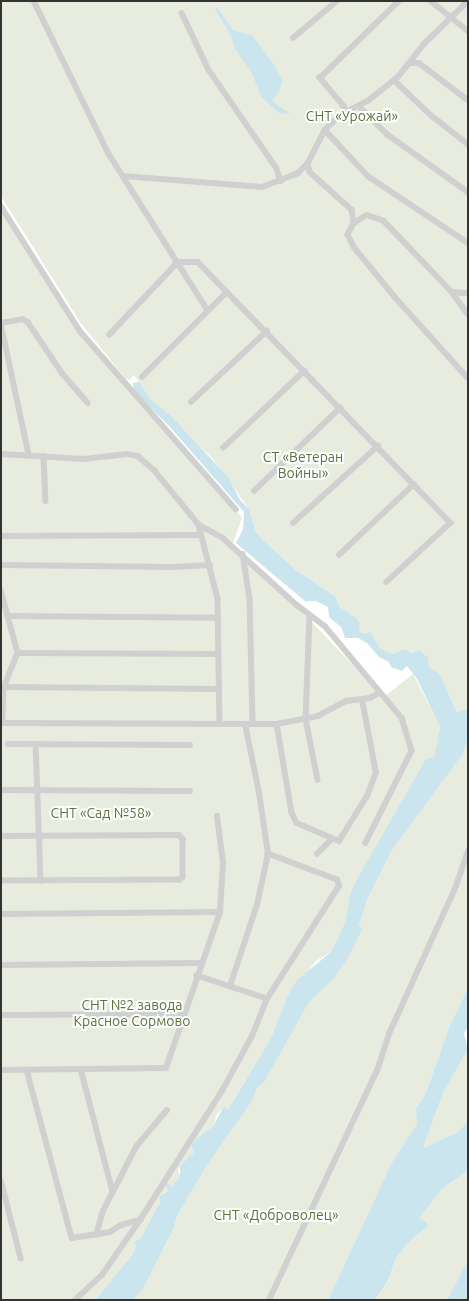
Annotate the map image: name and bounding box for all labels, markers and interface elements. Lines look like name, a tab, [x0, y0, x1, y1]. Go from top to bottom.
park label: СНТ «Урожай»	[306, 108, 398, 124]
park label: СТ «Ветеран Войны»	[263, 449, 343, 482]
park label: СНТ «Сад №58»	[51, 805, 151, 821]
park label: СНТ №2 завода Красное Сормово	[74, 997, 190, 1030]
park label: СНТ «Доброволец»	[214, 1207, 338, 1223]

